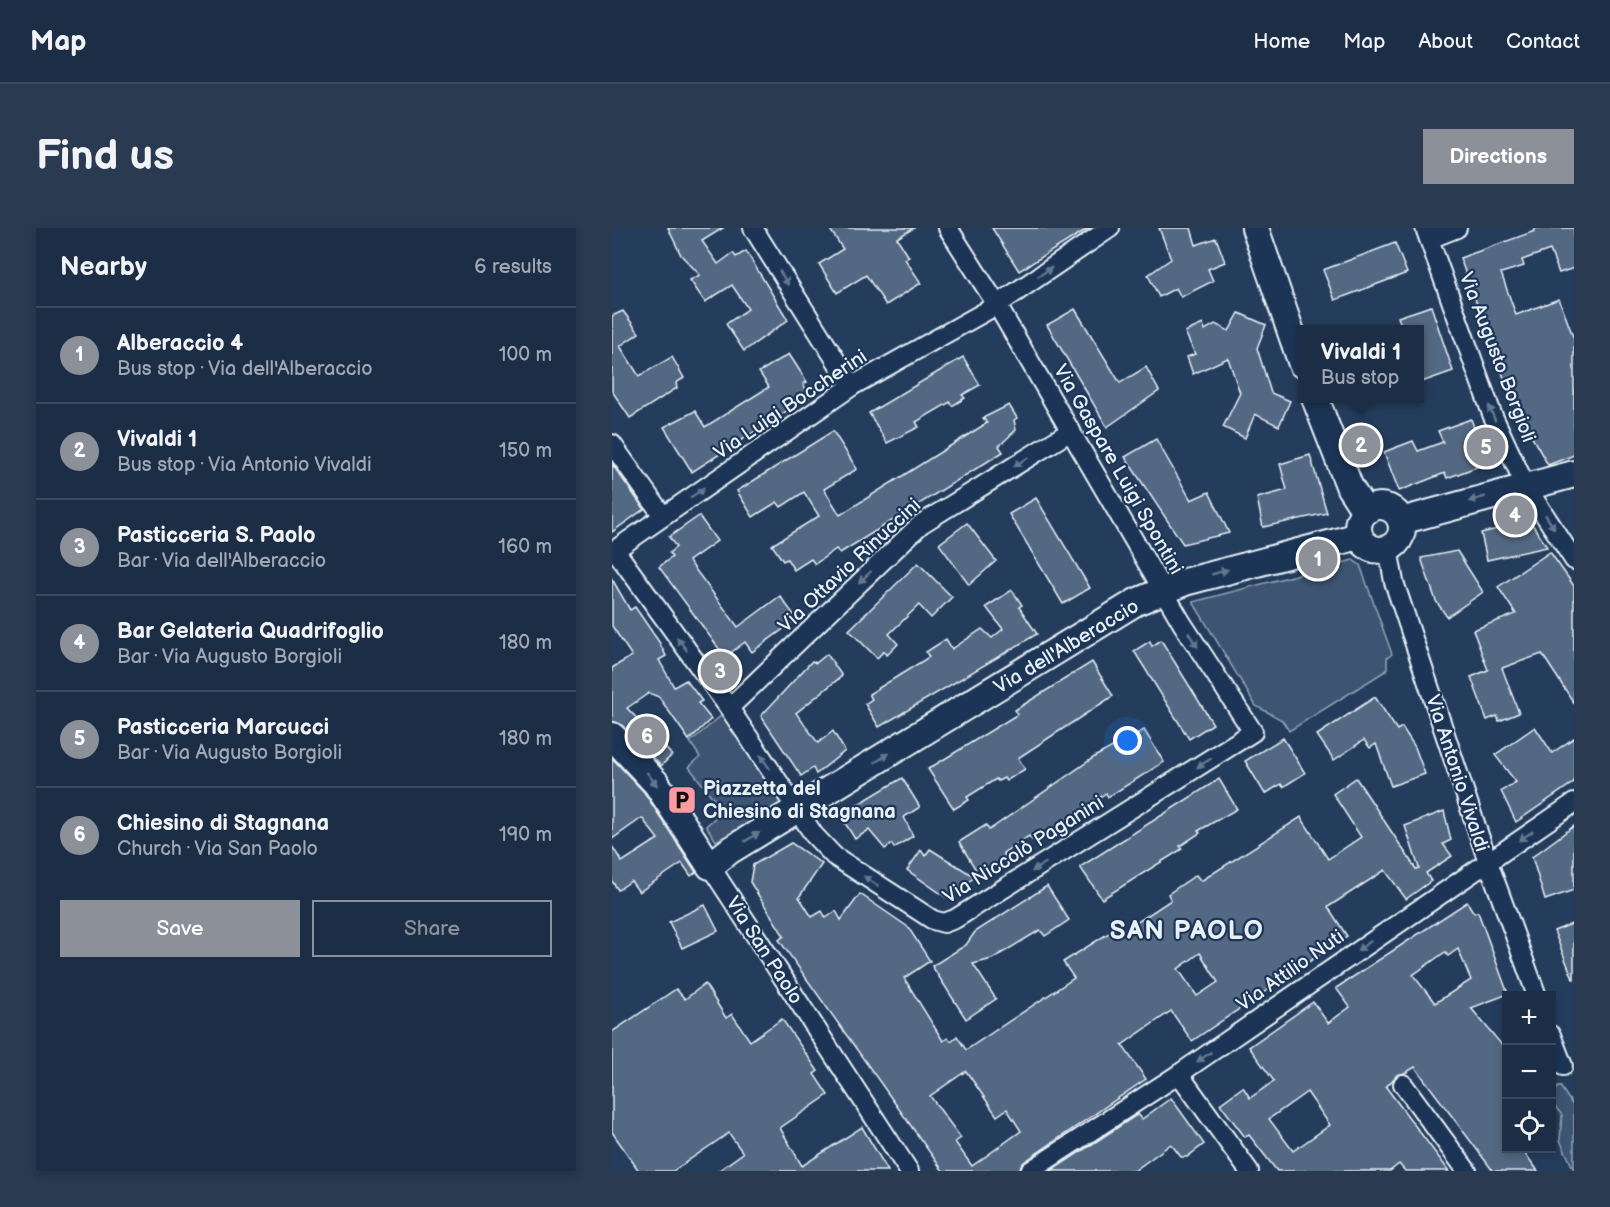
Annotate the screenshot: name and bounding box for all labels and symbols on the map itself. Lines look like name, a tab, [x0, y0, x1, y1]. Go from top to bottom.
one-way arrow	[1037, 266, 1053, 278]
street label: Via Augusto Borgioli	[1454, 269, 1541, 446]
one-way arrow	[779, 270, 790, 286]
street label: Via Luigi Boccherini	[709, 345, 872, 465]
street label: Via Gaspare Luigi Spontini	[1048, 360, 1188, 579]
one-way arrow	[1487, 404, 1496, 422]
pin: 2	[1342, 422, 1380, 468]
pin: 5	[1466, 424, 1506, 470]
one-way arrow	[1013, 456, 1029, 467]
one-way arrow	[689, 487, 705, 499]
pin: 4	[1496, 492, 1534, 538]
street label: Via Ottavio Rinuccini	[773, 493, 926, 638]
one-way arrow	[1467, 495, 1485, 504]
one-way arrow	[1544, 514, 1555, 531]
pin: 1	[1298, 536, 1338, 582]
one-way arrow	[1211, 567, 1229, 576]
one-way arrow	[859, 570, 873, 584]
street label: Via dell'Alberaccio	[990, 594, 1143, 700]
one-way arrow	[1187, 631, 1199, 647]
one-way arrow	[677, 636, 689, 651]
pin: 3	[700, 648, 740, 694]
street label: Via Antonio Vivaldi	[1420, 692, 1494, 855]
pin: 6	[627, 714, 666, 758]
your location	[1113, 726, 1142, 755]
one-way arrow	[874, 753, 890, 764]
one-way arrow	[759, 754, 771, 769]
one-way arrow	[1196, 757, 1212, 768]
one-way arrow	[646, 771, 658, 786]
place label: Piazzetta del Chiesino di Stagnana	[703, 777, 896, 824]
parking icon: Piazzetta del Chiesino di Stagnana	[666, 784, 698, 816]
street label: Via Niccolò Paganini	[939, 791, 1108, 909]
one-way arrow	[1518, 830, 1534, 842]
one-way arrow	[744, 832, 760, 843]
one-way arrow	[1031, 861, 1047, 872]
one-way arrow	[864, 875, 880, 887]
street label: Via San Paolo	[720, 892, 808, 1009]
district label: SAN PAOLO	[1110, 916, 1264, 947]
street label: Via Attilio Nuti	[1232, 925, 1349, 1017]
one-way arrow	[1357, 940, 1373, 952]
one-way arrow	[1196, 1051, 1212, 1062]

